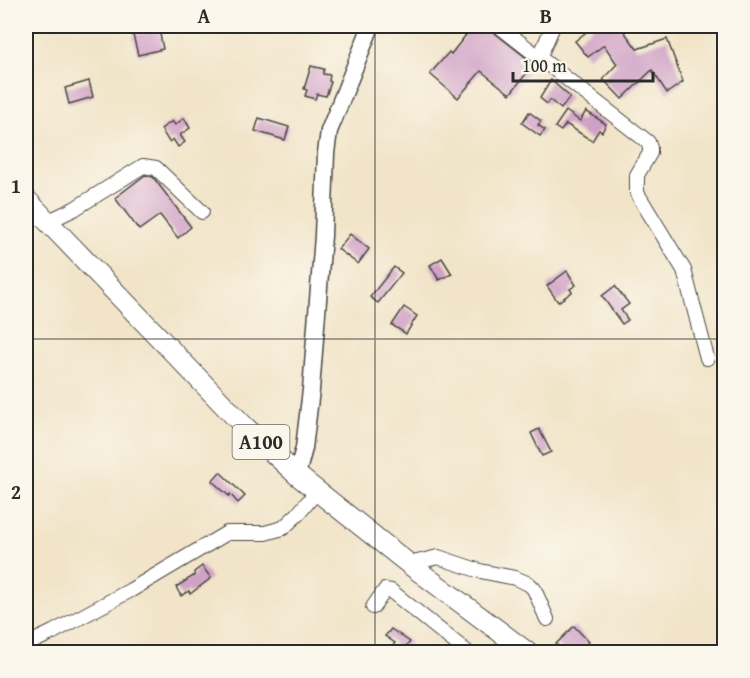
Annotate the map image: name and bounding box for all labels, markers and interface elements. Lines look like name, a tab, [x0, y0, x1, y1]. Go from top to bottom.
text: A	[198, 1, 211, 30]
text: B	[540, 1, 552, 30]
scale bar	[513, 45, 652, 83]
text: 100 m	[522, 52, 567, 79]
text: 1	[11, 171, 21, 200]
road number: A100	[232, 425, 290, 459]
text: 2	[11, 477, 21, 506]

